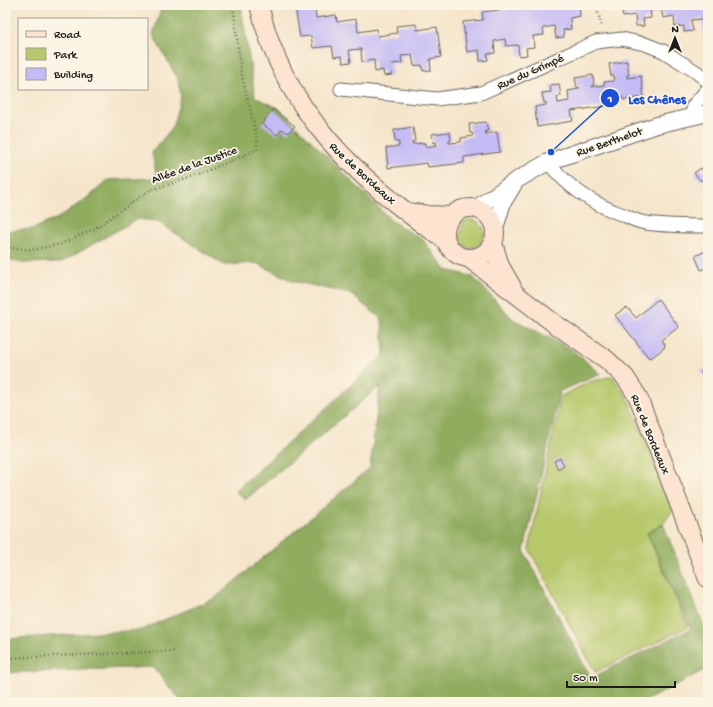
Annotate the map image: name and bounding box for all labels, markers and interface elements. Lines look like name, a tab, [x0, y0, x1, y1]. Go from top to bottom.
legend	[18, 18, 148, 90]
north arrow	[655, 18, 695, 58]
text: N	[671, 24, 679, 36]
text: Road	[54, 29, 81, 43]
text: Park	[53, 49, 79, 63]
street label: Rue du Grimpé	[495, 52, 567, 94]
text: Building	[53, 69, 93, 83]
callout: Les Chênes	[600, 86, 694, 111]
text: 1	[607, 93, 613, 107]
text: Les Chênes	[628, 93, 687, 108]
street label: Rue Berthelot	[575, 125, 646, 161]
street label: Rue de Bordeaux	[326, 140, 398, 209]
street label: Allée de la Justice	[150, 144, 240, 188]
street label: Rue de Bordeaux	[627, 393, 672, 478]
scale bar	[567, 663, 675, 689]
text: 50 m	[573, 672, 598, 686]

